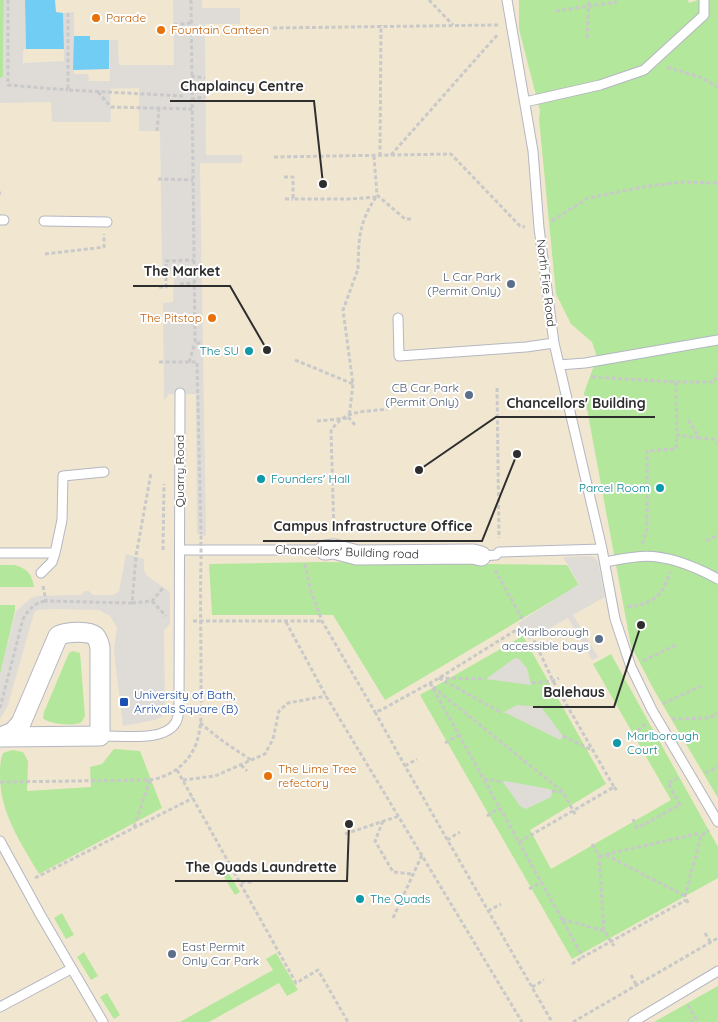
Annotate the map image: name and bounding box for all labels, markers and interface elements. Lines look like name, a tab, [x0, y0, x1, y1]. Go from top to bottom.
place label: Parade	[106, 10, 146, 25]
marker: Parade	[90, 12, 102, 24]
place label: Fountain Canteen	[171, 22, 269, 37]
marker: Fountain Canteen	[155, 24, 167, 36]
callout: Chaplaincy Centre	[170, 72, 314, 101]
text: Chaplaincy Centre	[180, 77, 304, 95]
street label: North Fire Road	[534, 238, 559, 328]
callout: The Market	[133, 257, 230, 286]
text: The Market	[143, 262, 221, 280]
place label: L Car Park (Permit Only)	[427, 269, 501, 298]
marker: L Car Park (Permit Only)	[505, 278, 517, 290]
place label: The Pitstop	[140, 310, 202, 325]
marker: The Pitstop	[206, 312, 218, 324]
place label: The SU	[200, 343, 239, 358]
marker: The SU	[243, 345, 255, 357]
place label: CB Car Park (Permit Only)	[385, 380, 459, 409]
callout: Chancellors' Building	[496, 388, 655, 417]
marker: CB Car Park (Permit Only)	[463, 389, 475, 401]
text: Chancellors' Building	[506, 394, 646, 412]
street label: Quarry Road	[172, 435, 187, 507]
place label: Founders' Hall	[271, 471, 350, 486]
marker: Founders' Hall	[255, 473, 267, 485]
place label: Parcel Room	[579, 480, 650, 495]
marker: Parcel Room	[654, 482, 666, 494]
callout: Campus Infrastructure Office	[263, 512, 482, 541]
text: Campus Infrastructure Office	[274, 517, 472, 535]
street label: Chancellors' Building road	[275, 541, 419, 562]
place label: Marlborough accessible bays	[502, 624, 589, 653]
marker: Marlborough accessible bays	[593, 633, 605, 645]
callout: Balehaus	[533, 678, 614, 707]
text: Balehaus	[543, 683, 605, 701]
place label: University of Bath, Arrivals Square (B)	[134, 687, 238, 716]
marker: University of Bath, Arrivals Square (B)	[118, 696, 130, 708]
place label: Marlborough Court	[627, 728, 699, 757]
marker: Marlborough Court	[611, 737, 623, 749]
place label: The Lime Tree refectory	[278, 761, 357, 790]
marker: The Lime Tree refectory	[262, 770, 274, 782]
callout: The Quads Laundrette	[175, 852, 347, 881]
text: The Quads Laundrette	[185, 858, 337, 876]
place label: The Quads	[370, 891, 431, 906]
marker: The Quads	[354, 893, 366, 905]
place label: East Permit Only Car Park	[182, 939, 259, 968]
marker: East Permit Only Car Park	[166, 948, 178, 960]

